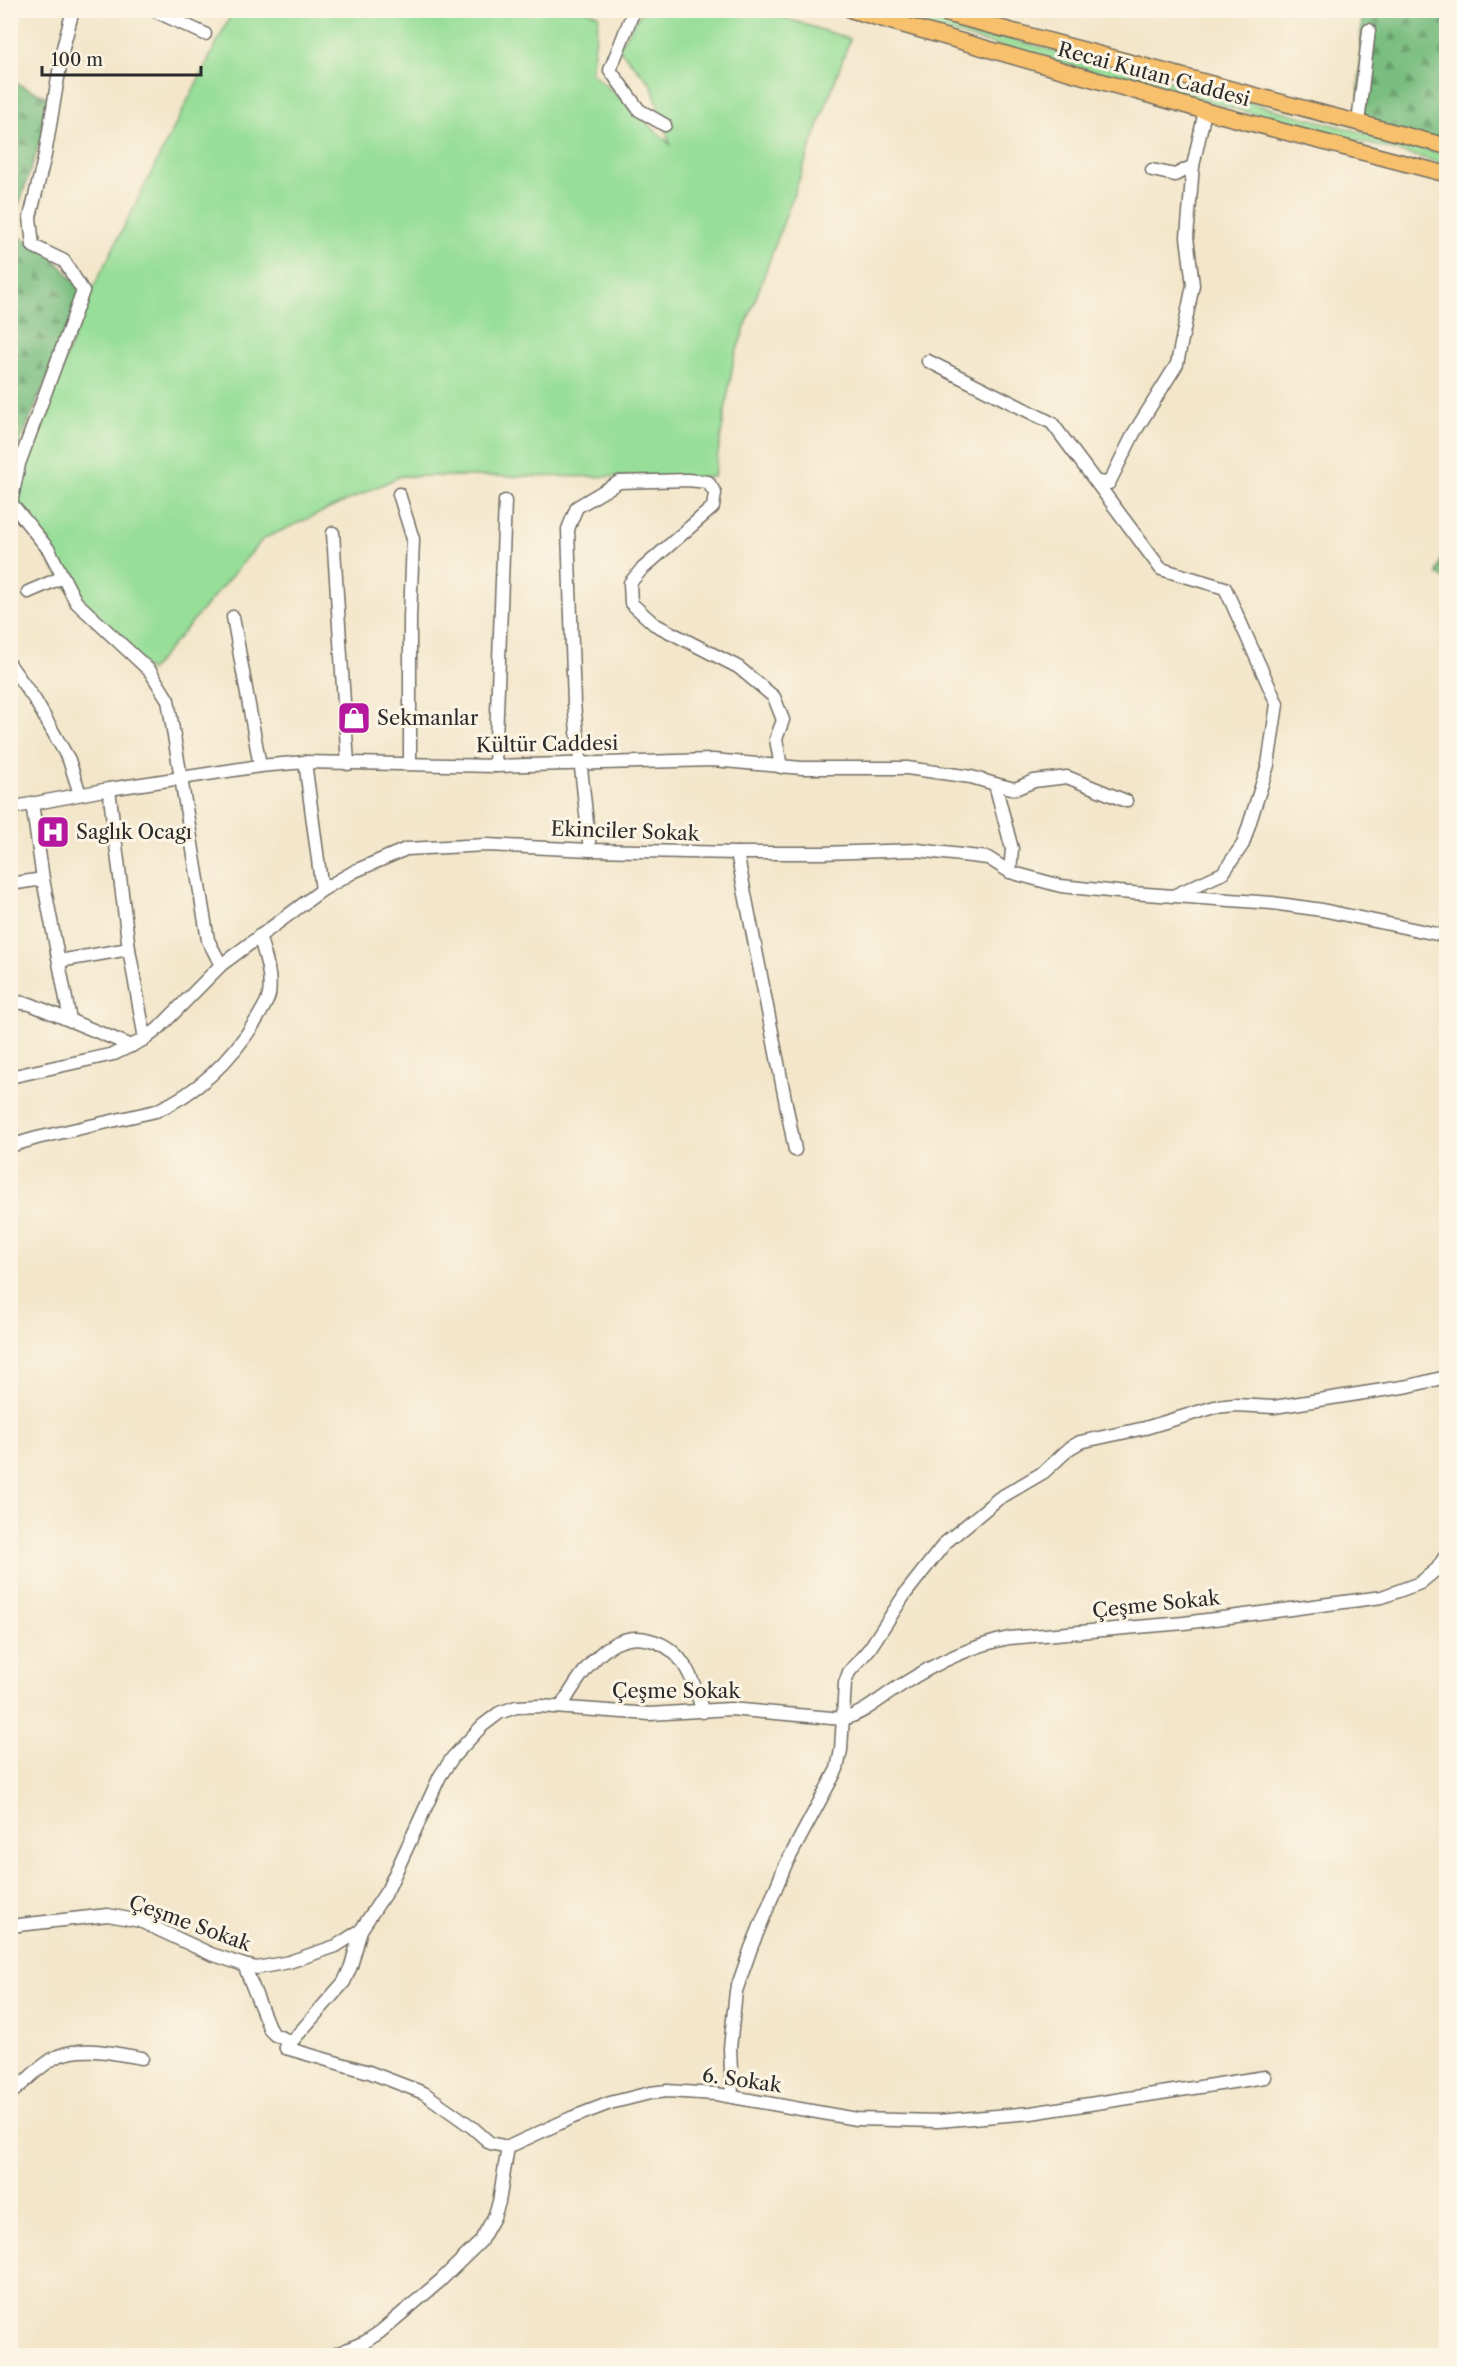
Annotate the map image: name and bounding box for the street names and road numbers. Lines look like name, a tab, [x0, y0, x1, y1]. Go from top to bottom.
street label: Recai Kutan Caddesi	[1055, 37, 1253, 111]
street label: Kültür Caddesi	[476, 731, 618, 757]
street label: Ekinciler Sokak	[550, 816, 701, 846]
street label: Çeşme Sokak	[1091, 1585, 1222, 1623]
street label: Çeşme Sokak	[612, 1679, 741, 1703]
street label: Çeşme Sokak	[126, 1890, 256, 1957]
street label: 6. Sokak	[701, 2063, 785, 2098]

